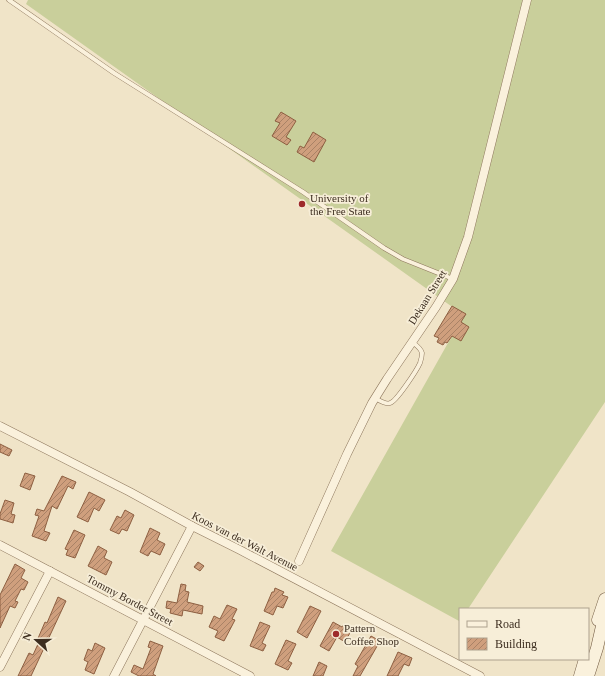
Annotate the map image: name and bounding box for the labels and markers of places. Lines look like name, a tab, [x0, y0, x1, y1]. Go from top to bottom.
place label: University of the Free State	[310, 192, 371, 217]
marker: University of the Free State	[297, 199, 307, 209]
place label: Pattern Coffee Shop	[344, 622, 400, 647]
marker: Pattern Coffee Shop	[331, 629, 341, 639]

